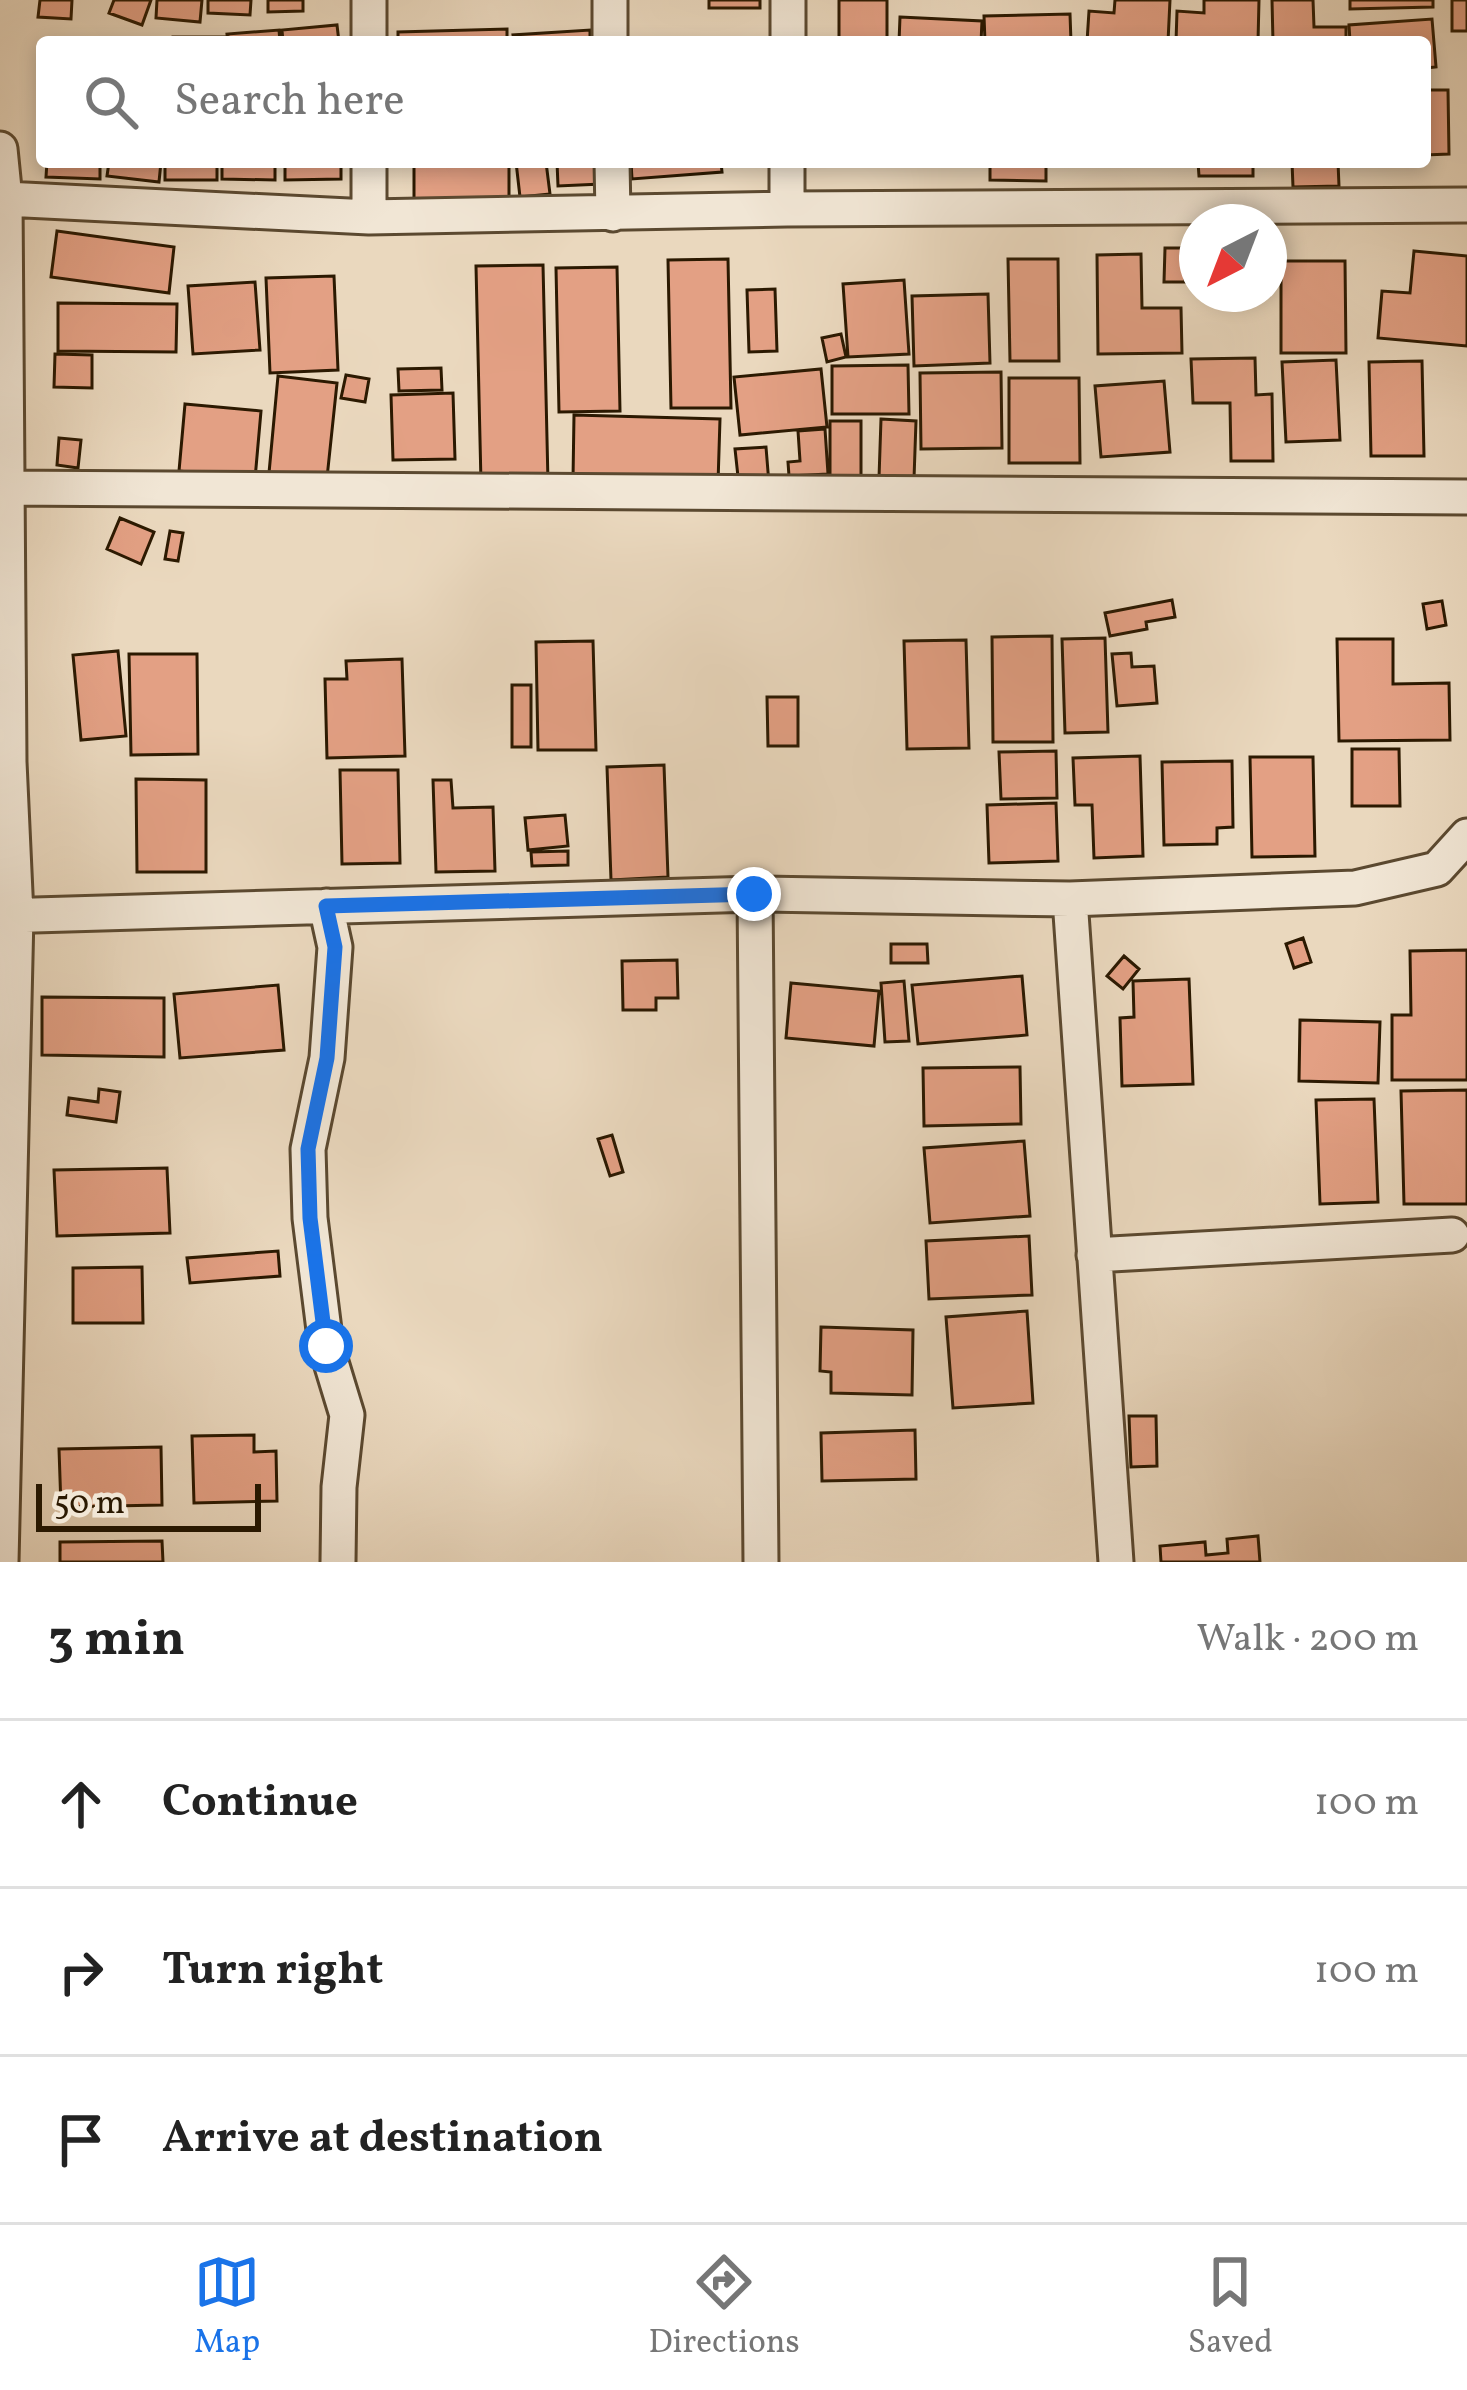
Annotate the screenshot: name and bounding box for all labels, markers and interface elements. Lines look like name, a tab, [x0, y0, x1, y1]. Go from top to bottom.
search box	[36, 36, 1431, 168]
icon: search	[78, 69, 144, 135]
text: Search here	[174, 71, 405, 134]
north arrow	[1179, 204, 1287, 312]
route end	[727, 867, 781, 921]
route start	[299, 1319, 353, 1373]
scale bar	[36, 1478, 261, 1531]
text: 50 m	[54, 1482, 125, 1528]
text: 3 min	[48, 1605, 185, 1676]
text: Walk · 200 m	[1197, 1613, 1419, 1667]
icon: ahead	[48, 1771, 114, 1837]
text: Continue	[162, 1772, 358, 1835]
text: 100 m	[1314, 1777, 1419, 1831]
icon: right	[48, 1939, 114, 2005]
text: Turn right	[162, 1940, 383, 2003]
text: 100 m	[1314, 1945, 1419, 1999]
icon: arrive	[48, 2107, 114, 2173]
text: Arrive at destination	[162, 2108, 603, 2171]
tab: Map	[194, 2249, 260, 2367]
tab: Directions	[648, 2249, 800, 2367]
tab: Saved	[1188, 2249, 1273, 2367]

